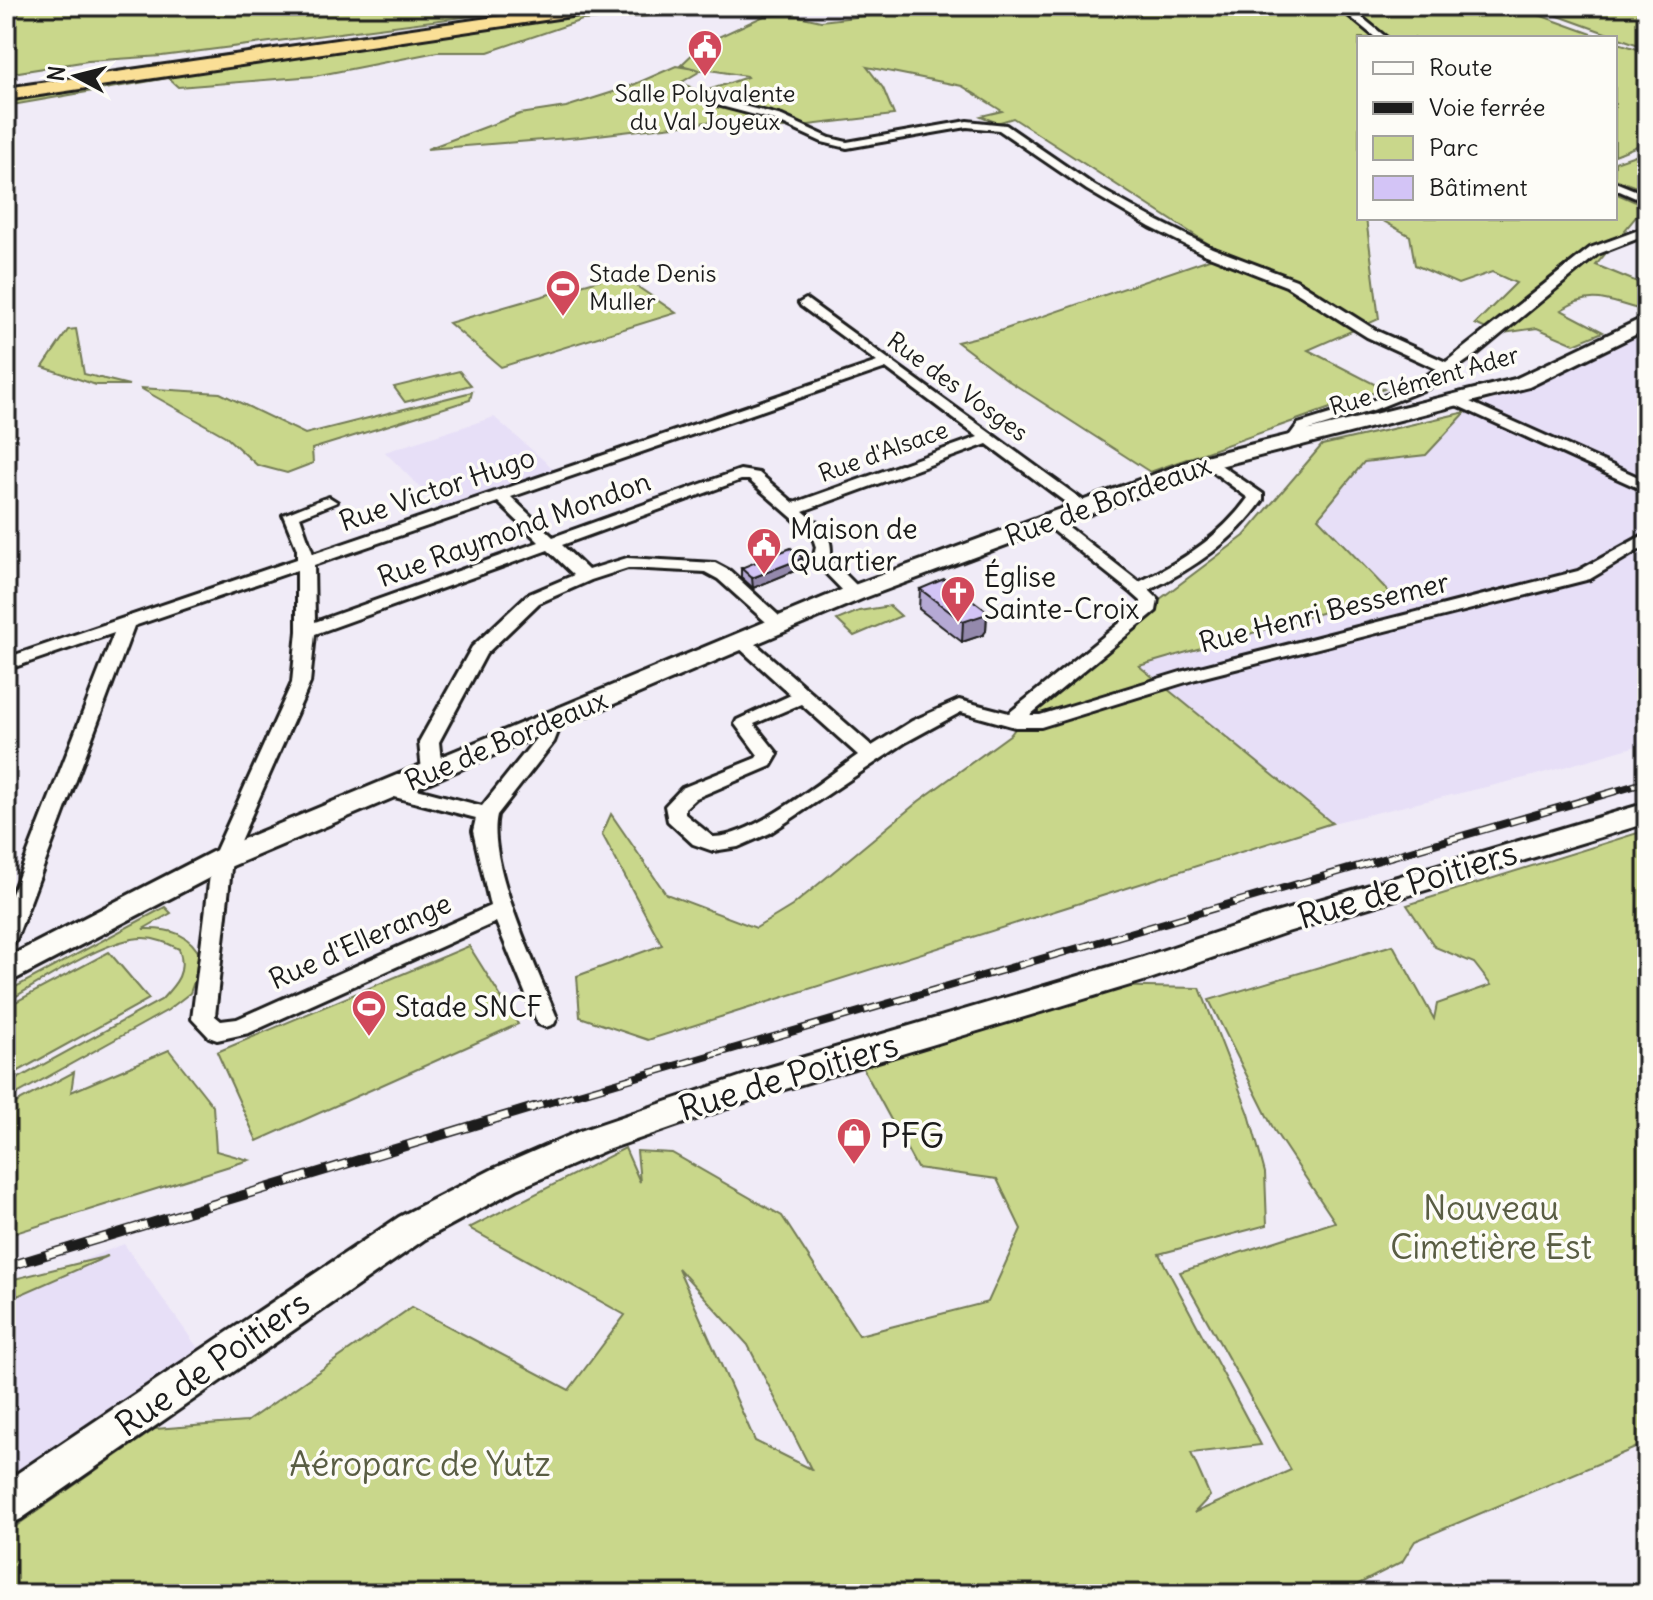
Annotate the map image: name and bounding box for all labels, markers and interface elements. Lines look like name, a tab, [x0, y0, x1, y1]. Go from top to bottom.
public building icon: Salle Polyvalente du Val Joyeux	[686, 28, 724, 78]
north arrow	[36, 36, 116, 116]
legend	[1357, 36, 1617, 220]
text: Route	[1429, 52, 1492, 82]
text: N	[41, 64, 71, 83]
place label: Salle Polyvalente du Val Joyeux	[615, 78, 795, 136]
text: Voie ferrée	[1429, 92, 1546, 122]
text: Parc	[1429, 132, 1478, 162]
text: Bâtiment	[1429, 172, 1528, 202]
place label: Stade Denis Muller	[589, 258, 716, 316]
sports icon: Stade Denis Muller	[544, 268, 582, 318]
street label: Rue des Vosges	[882, 325, 1034, 447]
street label: Rue Clément Ader	[1326, 339, 1522, 421]
street label: Rue d'Alsace	[814, 414, 952, 488]
street label: Rue Victor Hugo	[334, 439, 540, 539]
street label: Rue de Bordeaux	[1000, 446, 1216, 554]
street label: Rue Raymond Mondon	[373, 463, 655, 595]
place label: Maison de Quartier	[790, 511, 918, 579]
public building icon: Maison de Quartier	[745, 526, 783, 576]
place label: Église Sainte-Croix	[984, 558, 1139, 627]
street label: Rue Henri Bessemer	[1195, 564, 1453, 660]
church icon: Église Sainte-Croix	[939, 574, 977, 624]
street label: Rue de Bordeaux	[399, 681, 613, 799]
street label: Rue de Poitiers	[1292, 830, 1522, 938]
street label: Rue d'Ellerange	[263, 885, 457, 997]
sports icon: Stade SNCF	[350, 988, 388, 1038]
place label: Stade SNCF	[395, 989, 543, 1025]
street label: Rue de Poitiers	[673, 1022, 903, 1130]
place label: PFG	[880, 1114, 944, 1157]
shop icon: PFG	[835, 1116, 873, 1166]
park label: Nouveau Cimetière Est	[1390, 1186, 1592, 1268]
street label: Rue de Poitiers	[107, 1280, 317, 1446]
park label: Aéroparc de Yutz	[289, 1442, 551, 1485]

